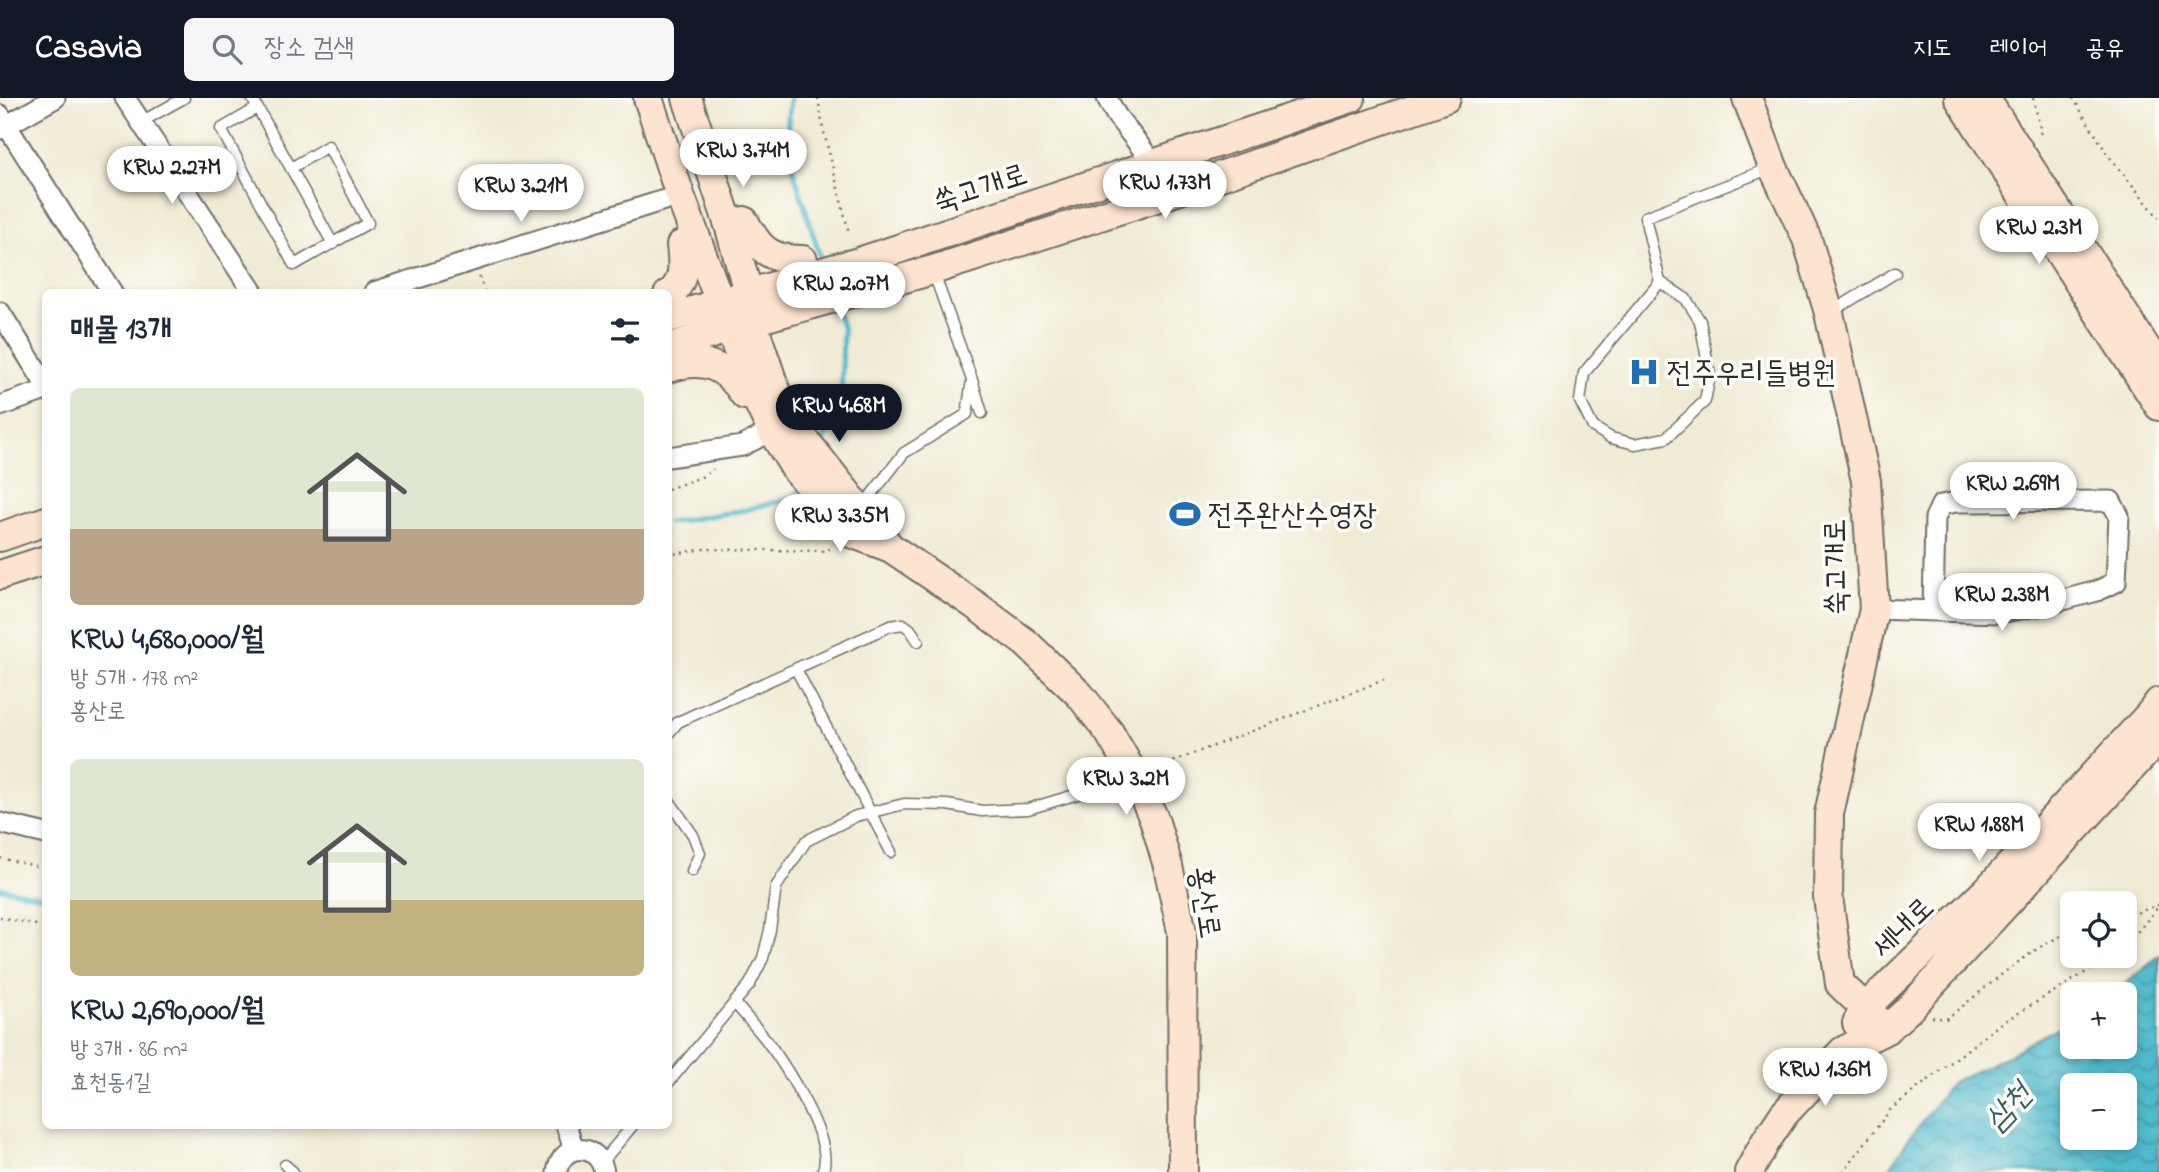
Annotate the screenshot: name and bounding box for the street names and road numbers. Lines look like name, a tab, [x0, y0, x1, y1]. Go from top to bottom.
street label: 쑥고개로	[928, 154, 1034, 226]
street label: 쑥고개로	[1815, 518, 1861, 616]
street label: 홍산로	[1176, 863, 1230, 942]
street label: 세내로	[1863, 888, 1945, 970]

